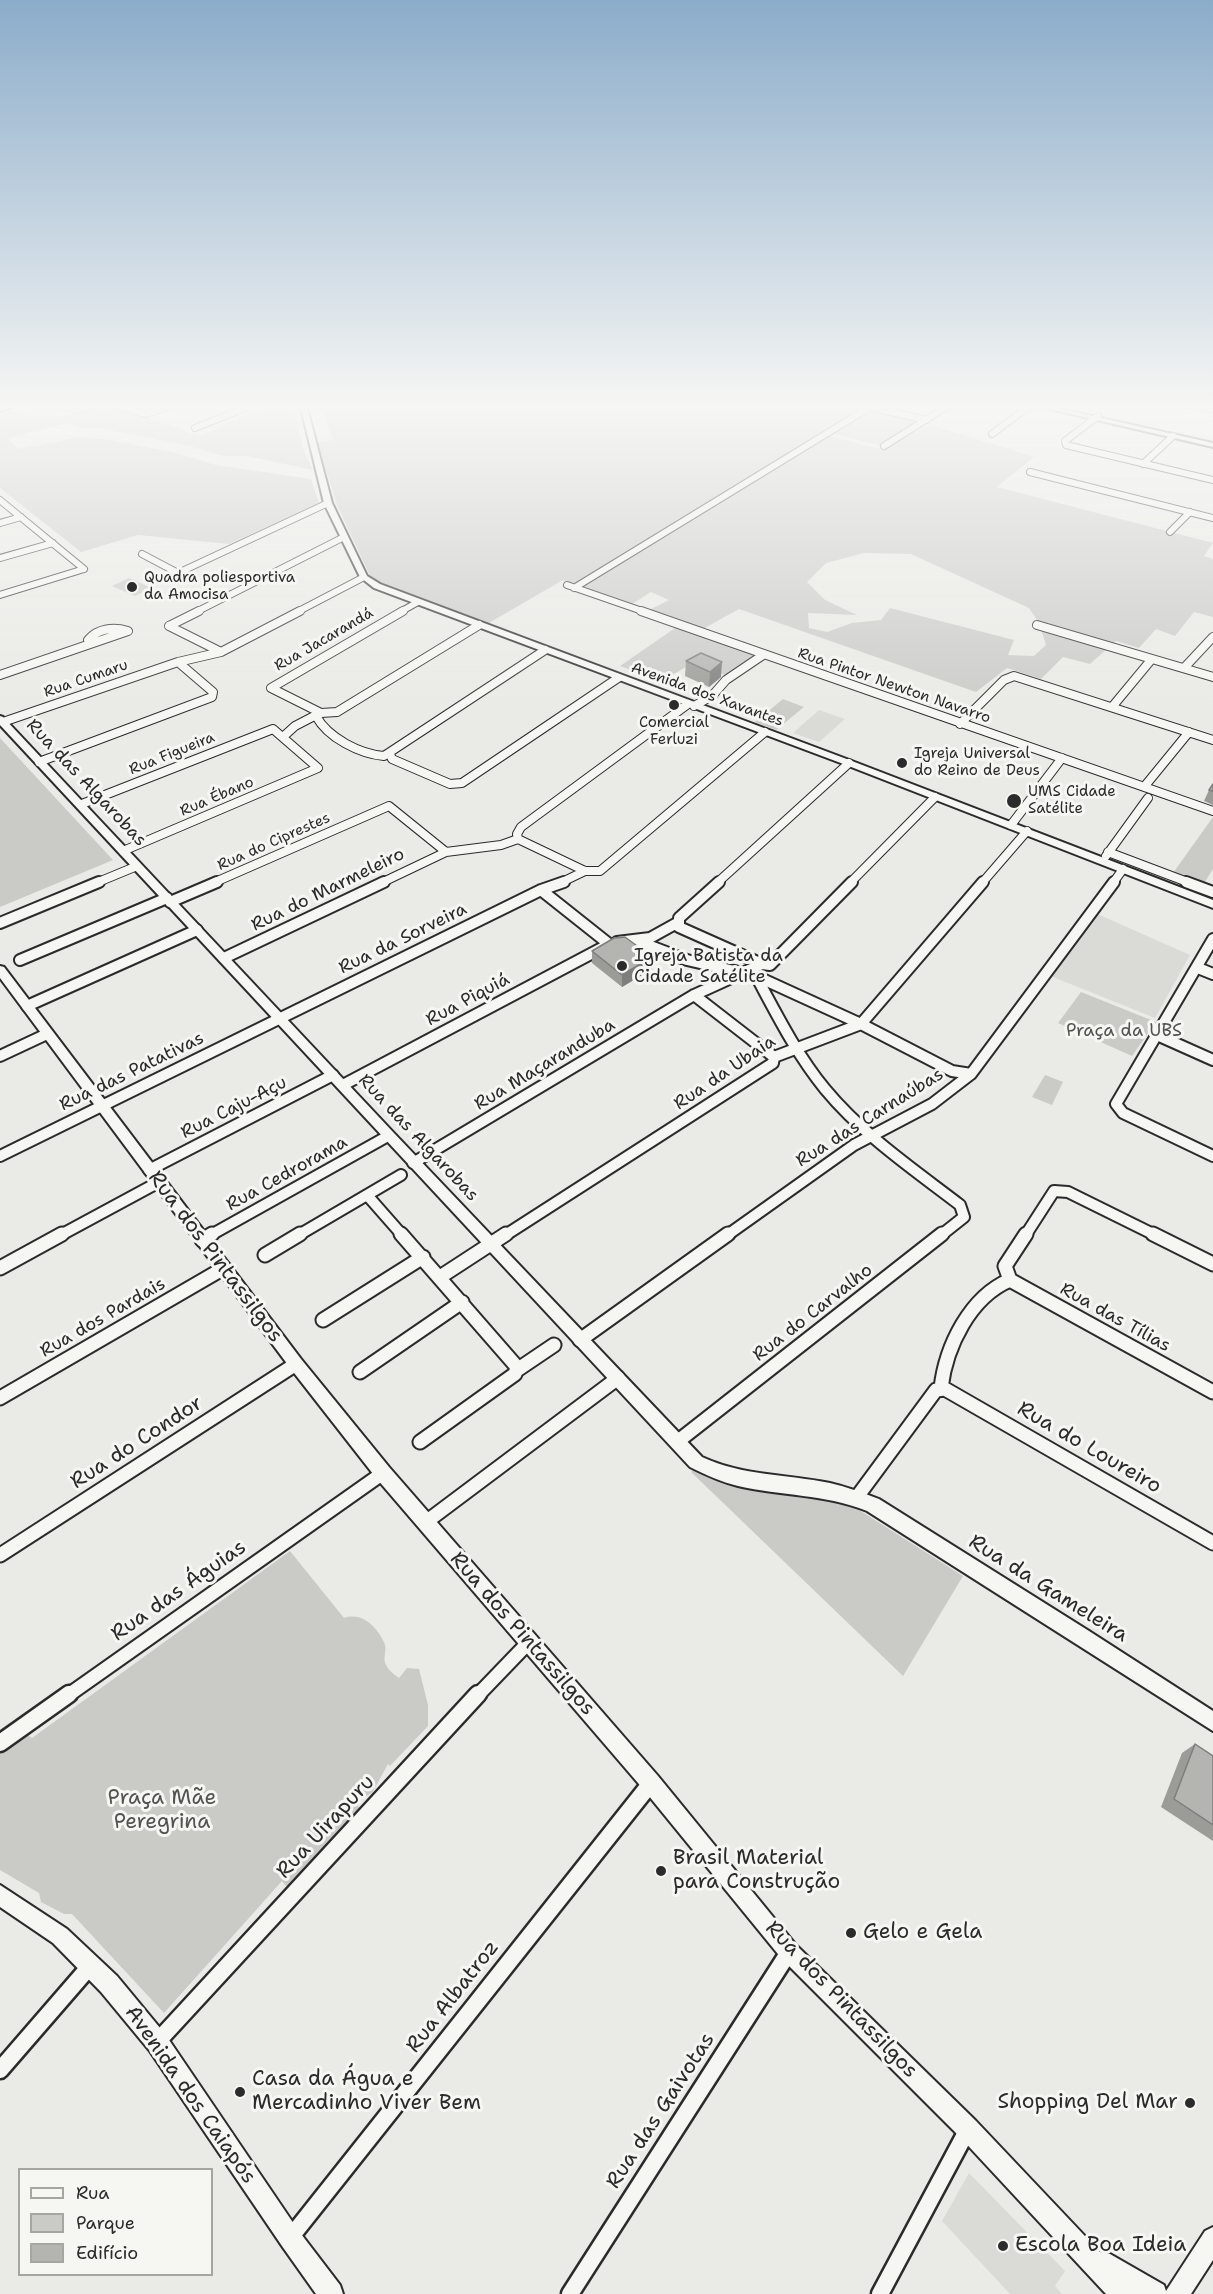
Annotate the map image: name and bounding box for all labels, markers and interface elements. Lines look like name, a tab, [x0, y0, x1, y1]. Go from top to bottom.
place label: Quadra poliesportiva da Amocisa	[144, 569, 295, 604]
marker: Quadra poliesportiva da Amocisa	[125, 580, 139, 594]
street label: Rua Jacarandá	[271, 604, 377, 676]
street label: Rua Pintor Newton Navarro	[795, 644, 993, 728]
street label: Rua Cumaru	[42, 656, 130, 702]
street label: Avenida dos Xavantes	[628, 659, 786, 731]
marker: Comercial Ferluzi	[667, 698, 681, 712]
place label: Comercial Ferluzi	[639, 714, 709, 749]
street label: Rua das Algarobas	[21, 715, 151, 851]
street label: Rua Figueira	[127, 729, 217, 779]
place label: Igreja Universal do Reino de Deus	[914, 745, 1040, 780]
marker: Igreja Universal do Reino de Deus	[895, 756, 909, 770]
street label: Rua Ébano	[177, 773, 257, 821]
place label: UMS Cidade Satélite	[1028, 783, 1116, 818]
marker: UMS Cidade Satélite	[1005, 792, 1023, 810]
street label: Rua do Ciprestes	[215, 809, 333, 875]
street label: Rua do Marmeleiro	[248, 844, 408, 936]
street label: Rua da Sorveira	[335, 899, 471, 979]
place label: Igreja Batista da Cidade Satélite	[634, 945, 783, 988]
marker: Igreja Batista da Cidade Satélite	[615, 959, 629, 973]
street label: Rua Piquiá	[423, 969, 513, 1031]
street label: Rua Maçaranduba	[471, 1014, 619, 1116]
park label: Praça da UBS	[1066, 1020, 1182, 1042]
street label: Rua das Patativas	[56, 1028, 208, 1116]
street label: Rua da Ubaia	[670, 1031, 780, 1115]
street label: Rua das Carnaúbas	[792, 1064, 948, 1172]
street label: Rua das Algarobas	[353, 1070, 483, 1206]
street label: Rua Caju-Açu	[177, 1072, 291, 1144]
street label: Rua Cedrorama	[223, 1132, 351, 1216]
street label: Rua dos Pintassilgos	[142, 1166, 288, 1348]
street label: Rua do Carvalho	[749, 1260, 877, 1366]
street label: Rua dos Pardais	[37, 1273, 169, 1363]
street label: Rua das Tílias	[1056, 1279, 1174, 1357]
street label: Rua do Condor	[66, 1391, 208, 1495]
street label: Rua do Loureiro	[1012, 1397, 1166, 1499]
street label: Rua da Gameleira	[964, 1530, 1132, 1648]
street label: Rua das Águias	[107, 1535, 251, 1647]
street label: Rua dos Pintassilgos	[444, 1547, 600, 1721]
street label: Rua Uirapuru	[272, 1770, 380, 1884]
park label: Praça Mãe Peregrina	[108, 1786, 216, 1836]
place label: Brasil Material para Construção	[673, 1846, 840, 1896]
marker: Brasil Material para Construção	[654, 1864, 668, 1878]
street label: Rua dos Pintassilgos	[760, 1916, 922, 2084]
place label: Gelo e Gela	[863, 1920, 982, 1946]
marker: Gelo e Gela	[844, 1926, 858, 1940]
street label: Rua Albatroz	[401, 1936, 505, 2058]
street label: Avenida dos Caiapós	[119, 2001, 261, 2189]
street label: Rua das Gaivotas	[601, 2028, 721, 2194]
place label: Casa da Água e Mercadinho Viver Bem	[252, 2067, 481, 2117]
marker: Casa da Água e Mercadinho Viver Bem	[233, 2085, 247, 2099]
place label: Shopping Del Mar	[997, 2090, 1178, 2116]
marker: Shopping Del Mar	[1183, 2096, 1197, 2110]
legend	[18, 2168, 213, 2276]
text: Rua	[76, 2181, 109, 2205]
text: Parque	[76, 2211, 135, 2235]
place label: Escola Boa Ideia	[1015, 2233, 1186, 2259]
marker: Escola Boa Ideia	[996, 2239, 1010, 2253]
text: Edifício	[76, 2241, 138, 2265]

